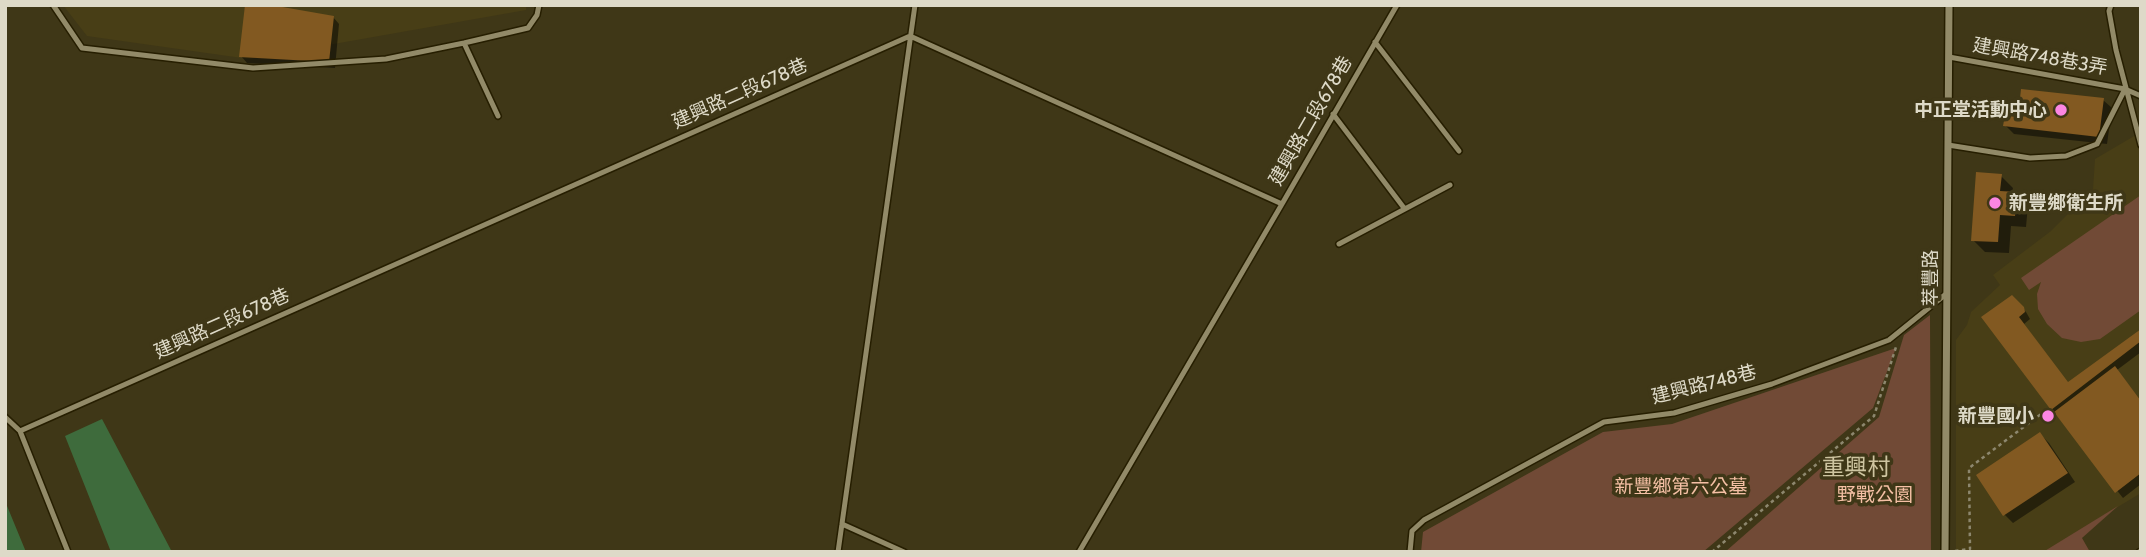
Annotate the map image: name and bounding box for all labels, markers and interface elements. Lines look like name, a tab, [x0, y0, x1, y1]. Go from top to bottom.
street label: 建興路748巷3弄	[1971, 34, 2109, 80]
street label: 建興路二段678巷	[1265, 52, 1357, 190]
street label: 建興路二段678巷	[669, 54, 811, 134]
place label: 中正堂活動中心	[1914, 99, 2047, 121]
marker: 中正堂活動中心	[2053, 102, 2069, 118]
place label: 新豐鄉衛生所	[2009, 192, 2123, 214]
marker: 新豐鄉衛生所	[1987, 195, 2003, 211]
street label: 萃豐路	[1920, 250, 1942, 306]
street label: 建興路二段678巷	[151, 284, 293, 364]
street label: 建興路748巷	[1649, 361, 1759, 409]
place label: 新豐國小	[1958, 405, 2034, 427]
marker: 新豐國小	[2040, 408, 2056, 424]
district label: 重興村	[1822, 454, 1890, 482]
park label: 新豐鄉第六公墓	[1615, 476, 1747, 498]
park label: 野戰公園	[1837, 484, 1913, 506]

